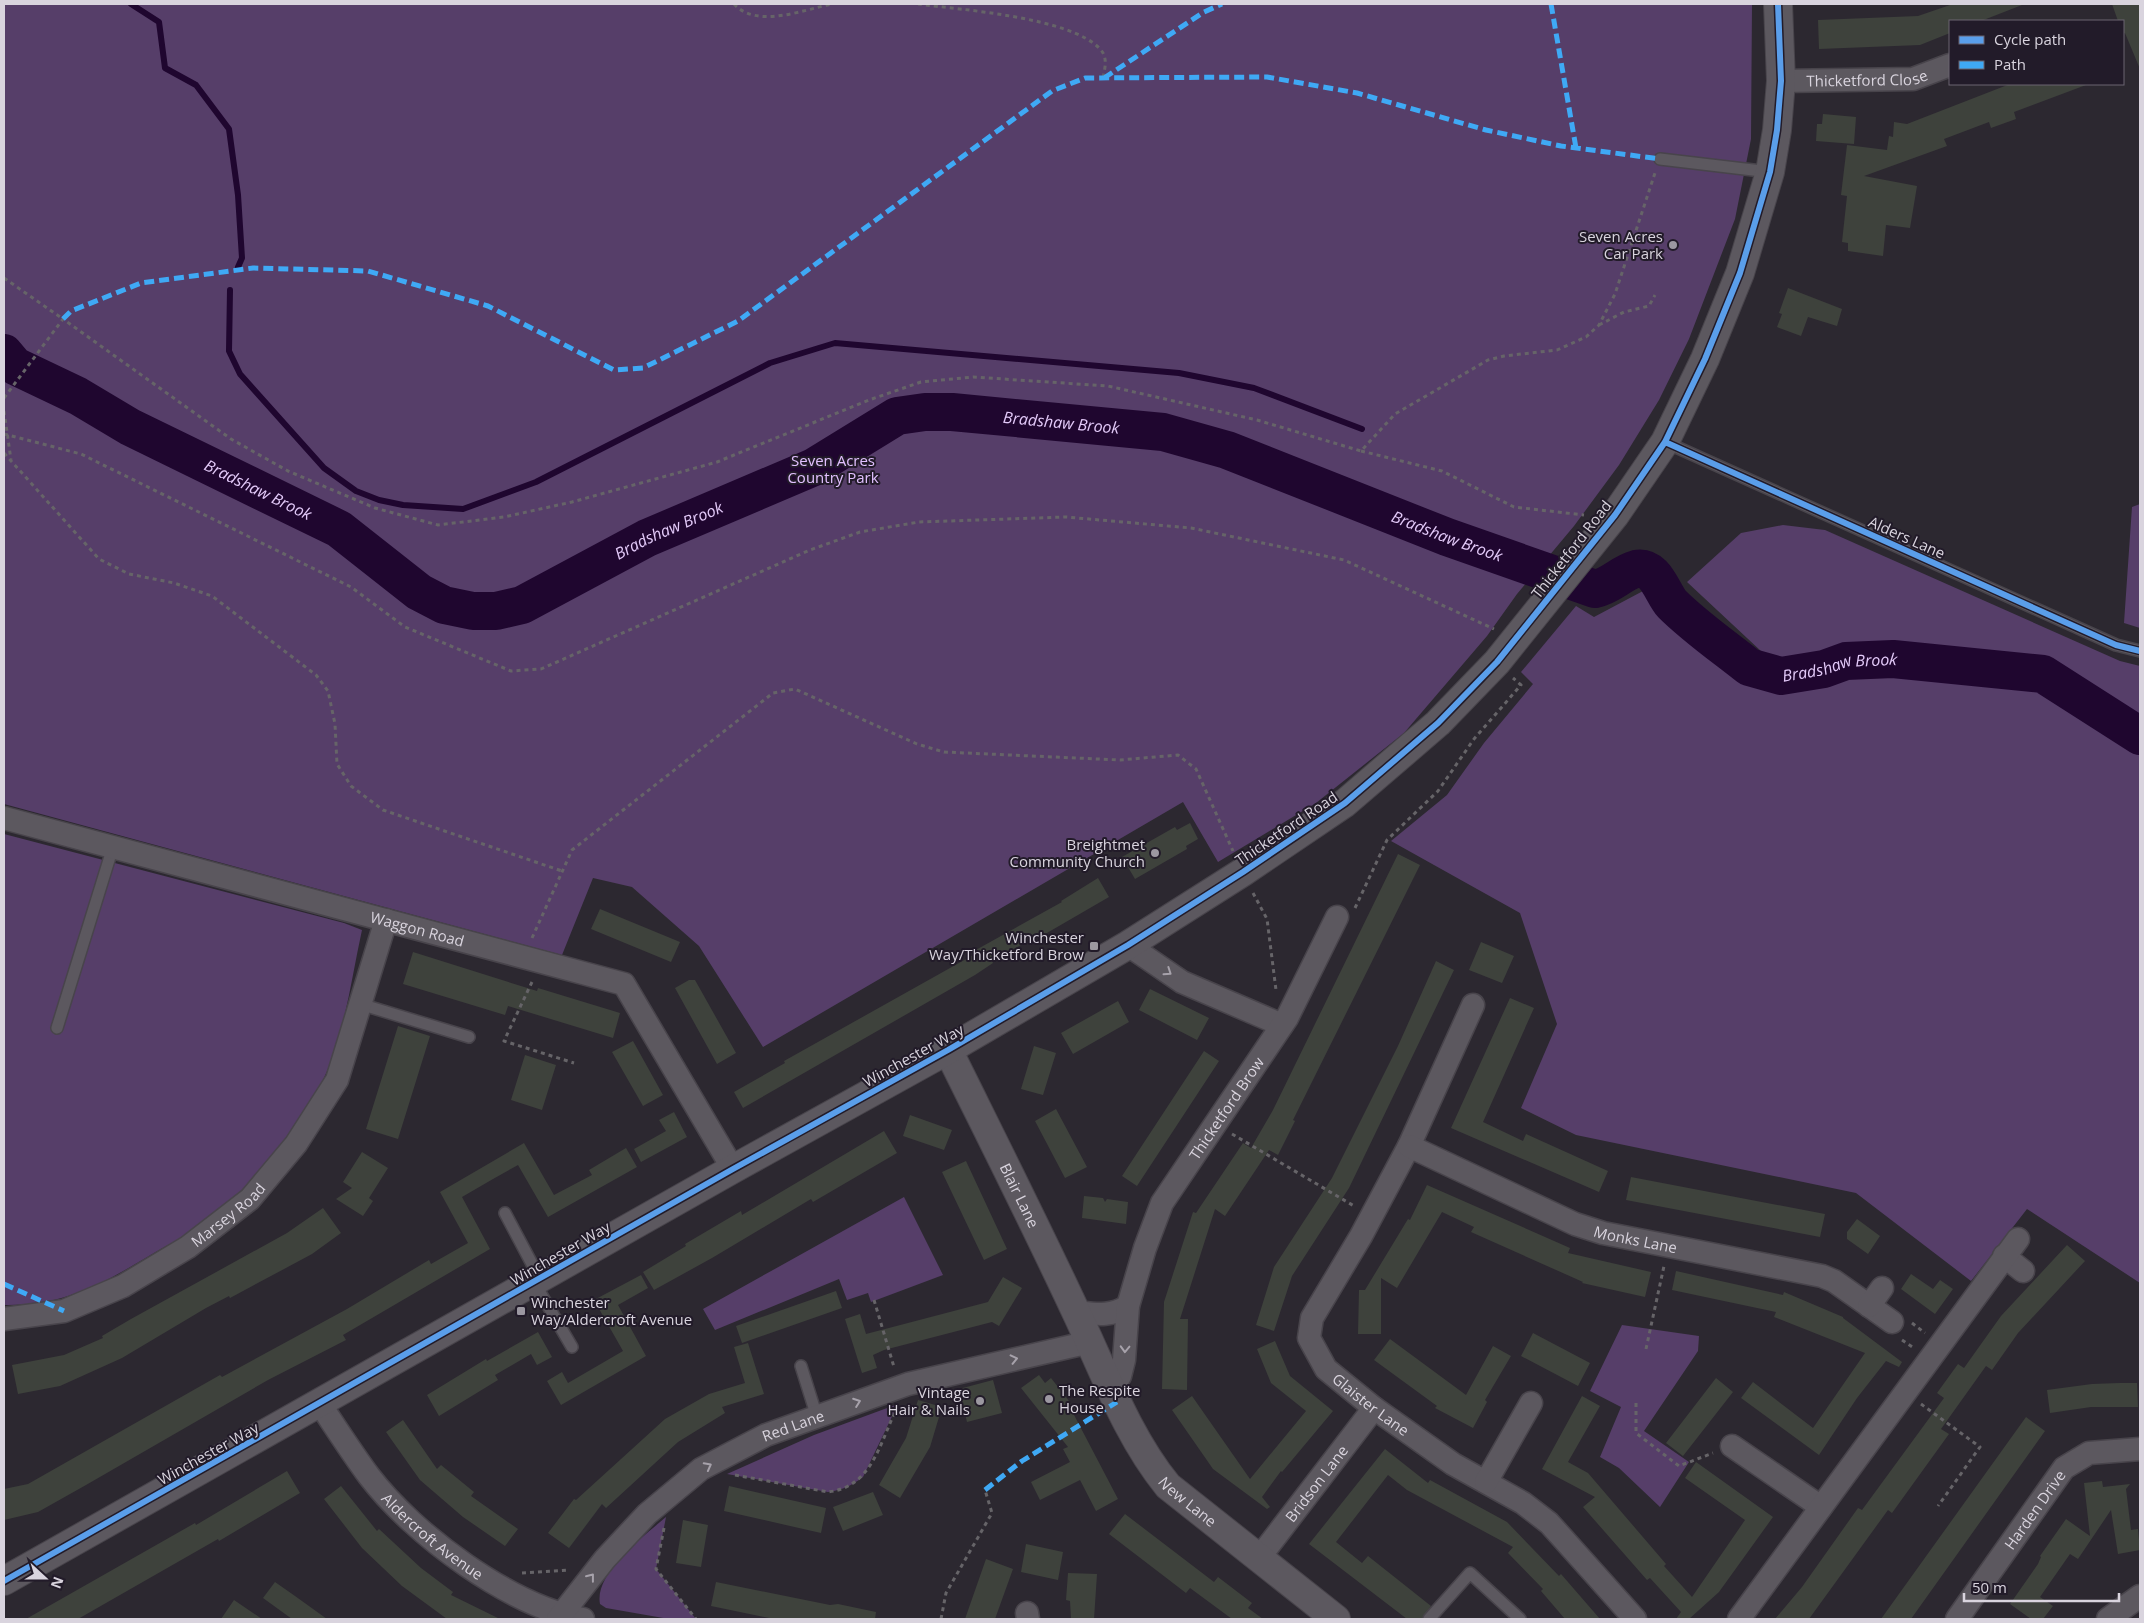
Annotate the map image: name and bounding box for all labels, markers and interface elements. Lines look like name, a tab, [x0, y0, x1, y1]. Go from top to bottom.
legend	[1949, 20, 2124, 85]
text: Cycle path	[1994, 29, 2066, 49]
text: Path	[1994, 54, 2026, 74]
street label: Thicketford Close	[1806, 64, 1930, 91]
place label: Seven Acres Car Park	[1579, 226, 1663, 263]
marker: Seven Acres Car Park	[1667, 239, 1679, 251]
water label: Bradshaw Brook	[1002, 406, 1122, 439]
park label: Seven Acres Country Park	[787, 450, 879, 487]
water label: Bradshaw Brook	[201, 454, 317, 526]
water label: Bradshaw Brook	[611, 496, 727, 564]
street label: Thicketford Road	[1526, 496, 1616, 602]
water label: Bradshaw Brook	[1388, 505, 1507, 567]
street label: Alders Lane	[1866, 511, 1948, 563]
water label: Bradshaw Brook	[1780, 648, 1899, 687]
street label: Thicketford Road	[1231, 786, 1341, 870]
place label: Breightmet Community Church	[1009, 834, 1145, 871]
marker: Breightmet Community Church	[1149, 847, 1161, 859]
street label: Waggon Road	[368, 907, 467, 951]
place label: Winchester Way/Thicketford Brow	[929, 927, 1084, 964]
marker: Winchester Way/Thicketford Brow	[1088, 940, 1100, 952]
one-way arrow	[1163, 966, 1172, 975]
street label: Winchester Way	[859, 1019, 967, 1091]
street label: Thicketford Brow	[1184, 1052, 1268, 1163]
street label: Blair Lane	[996, 1160, 1044, 1231]
street label: Marsey Road	[187, 1178, 270, 1251]
street label: Winchester Way	[506, 1216, 614, 1290]
street label: Monks Lane	[1591, 1221, 1679, 1257]
place label: Winchester Way/Aldercroft Avenue	[531, 1292, 692, 1329]
marker: Winchester Way/Aldercroft Avenue	[515, 1305, 527, 1317]
one-way arrow	[1119, 1345, 1130, 1353]
one-way arrow	[1009, 1354, 1018, 1365]
street label: Glaister Lane	[1328, 1368, 1413, 1440]
place label: The Respite House	[1059, 1380, 1140, 1417]
place label: Vintage Hair & Nails	[888, 1382, 970, 1419]
marker: The Respite House	[1043, 1393, 1055, 1405]
marker: Vintage Hair & Nails	[974, 1395, 986, 1407]
one-way arrow	[852, 1398, 861, 1408]
street label: Red Lane	[759, 1405, 827, 1446]
street label: Winchester Way	[154, 1417, 262, 1489]
street label: Bridson Lane	[1280, 1441, 1352, 1526]
one-way arrow	[703, 1462, 712, 1472]
street label: Harden Drive	[1999, 1466, 2070, 1553]
street label: New Lane	[1154, 1472, 1221, 1531]
street label: Aldercroft Avenue	[378, 1488, 487, 1584]
north arrow	[20, 1553, 70, 1603]
scale bar	[1964, 1570, 2119, 1602]
text: N	[47, 1574, 69, 1592]
one-way arrow	[585, 1574, 593, 1583]
text: 50 m	[1972, 1577, 2007, 1597]

